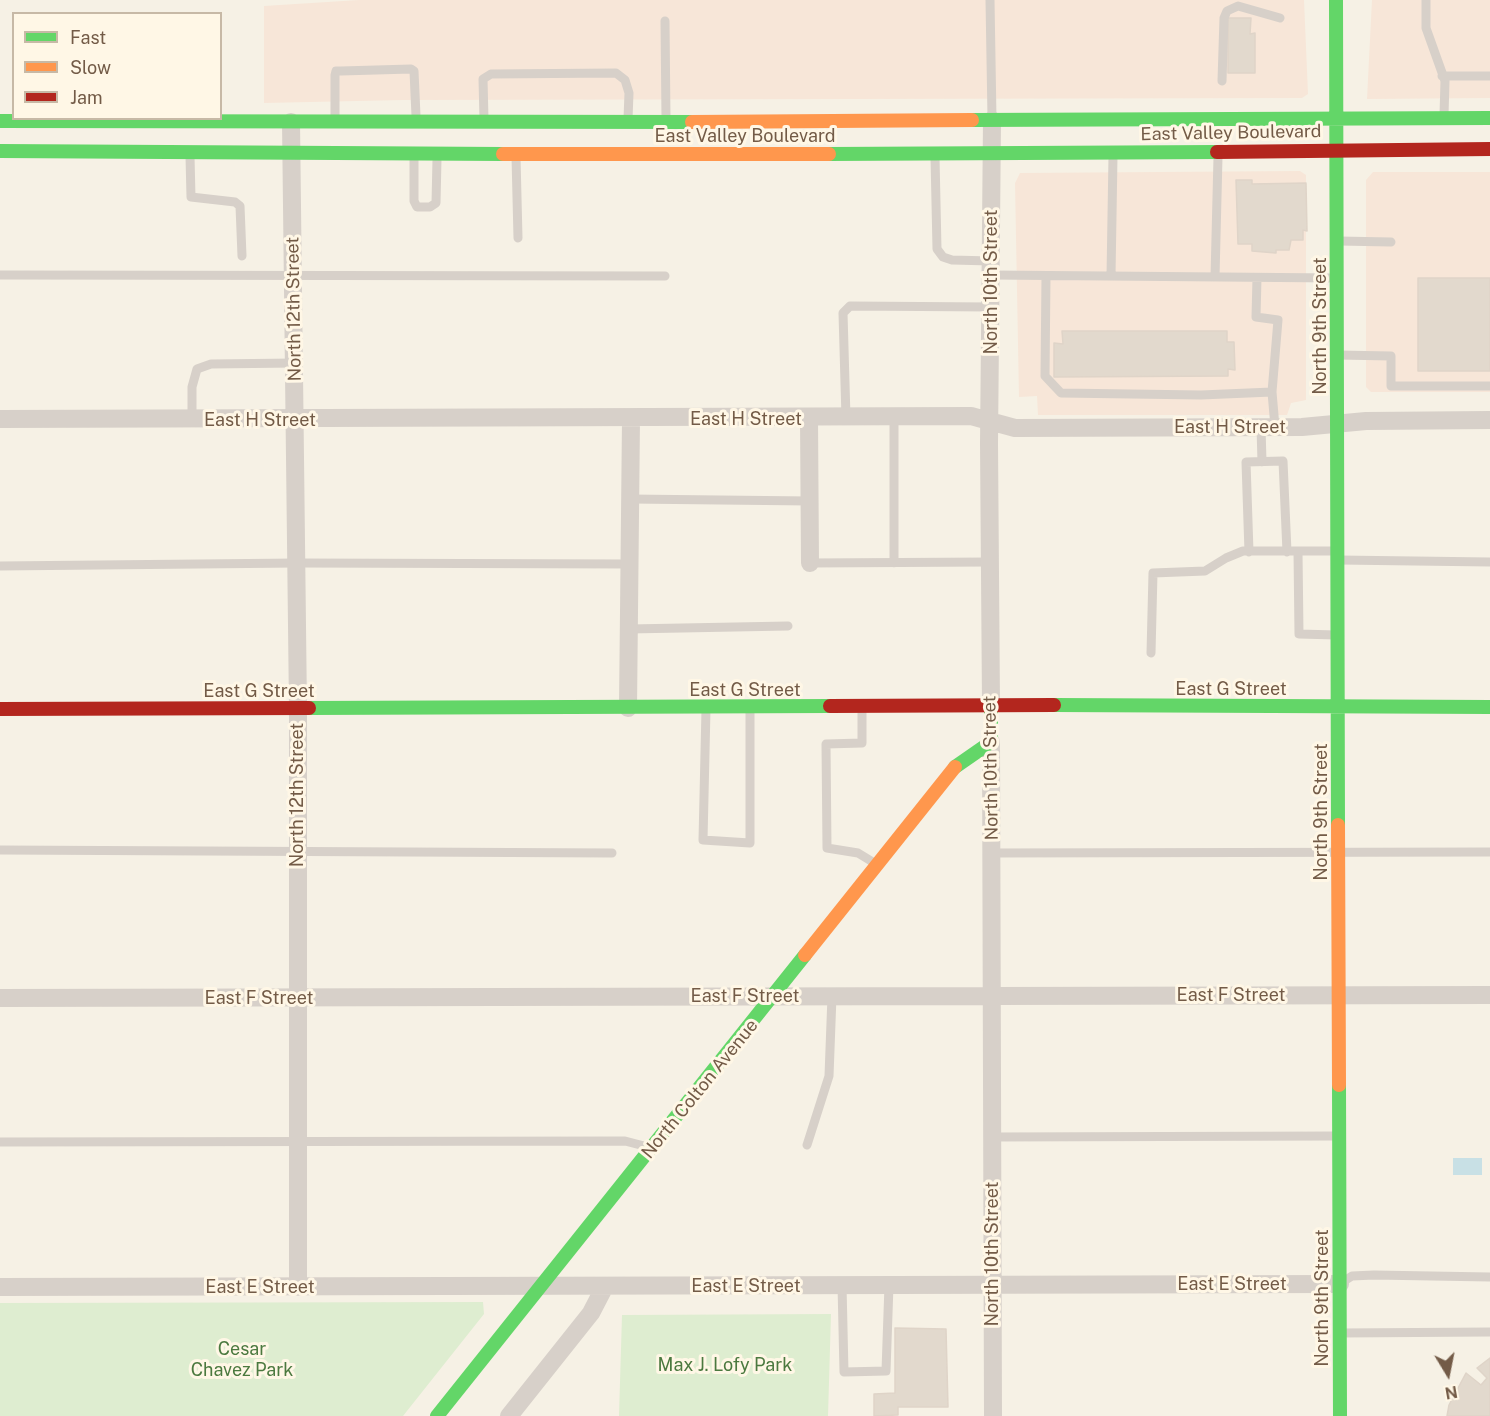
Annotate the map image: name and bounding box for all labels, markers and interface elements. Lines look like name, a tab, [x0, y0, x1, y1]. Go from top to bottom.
legend	[12, 12, 222, 120]
text: Fast	[70, 27, 106, 48]
text: Slow	[70, 57, 111, 78]
text: Jam	[70, 87, 103, 108]
street label: East Valley Boulevard	[1140, 121, 1322, 145]
street label: East Valley Boulevard	[654, 125, 836, 147]
street label: North 10th Street	[980, 210, 1002, 354]
street label: North 12th Street	[282, 237, 306, 381]
street label: North 9th Street	[1309, 257, 1331, 395]
street label: East H Street	[690, 408, 802, 430]
street label: East H Street	[204, 409, 316, 431]
street label: East H Street	[1174, 416, 1286, 438]
street label: East G Street	[1175, 678, 1287, 700]
street label: East G Street	[689, 679, 801, 701]
street label: East G Street	[203, 680, 315, 702]
street label: North 10th Street	[979, 695, 1003, 841]
street label: North 12th Street	[286, 723, 308, 867]
street label: North 9th Street	[1310, 743, 1332, 881]
street label: East F Street	[1177, 984, 1285, 1006]
street label: East F Street	[691, 985, 799, 1007]
street label: East F Street	[205, 987, 313, 1009]
street label: North Colton Avenue	[637, 1015, 763, 1163]
street label: North 10th Street	[981, 1182, 1003, 1326]
street label: North 9th Street	[1311, 1229, 1333, 1367]
street label: East E Street	[1177, 1273, 1287, 1295]
street label: East E Street	[691, 1275, 801, 1297]
street label: East E Street	[205, 1276, 315, 1298]
park label: Cesar Chavez Park	[191, 1338, 293, 1380]
north arrow	[1418, 1344, 1478, 1404]
park label: Max J. Lofy Park	[658, 1354, 792, 1376]
text: N	[1443, 1382, 1459, 1403]

